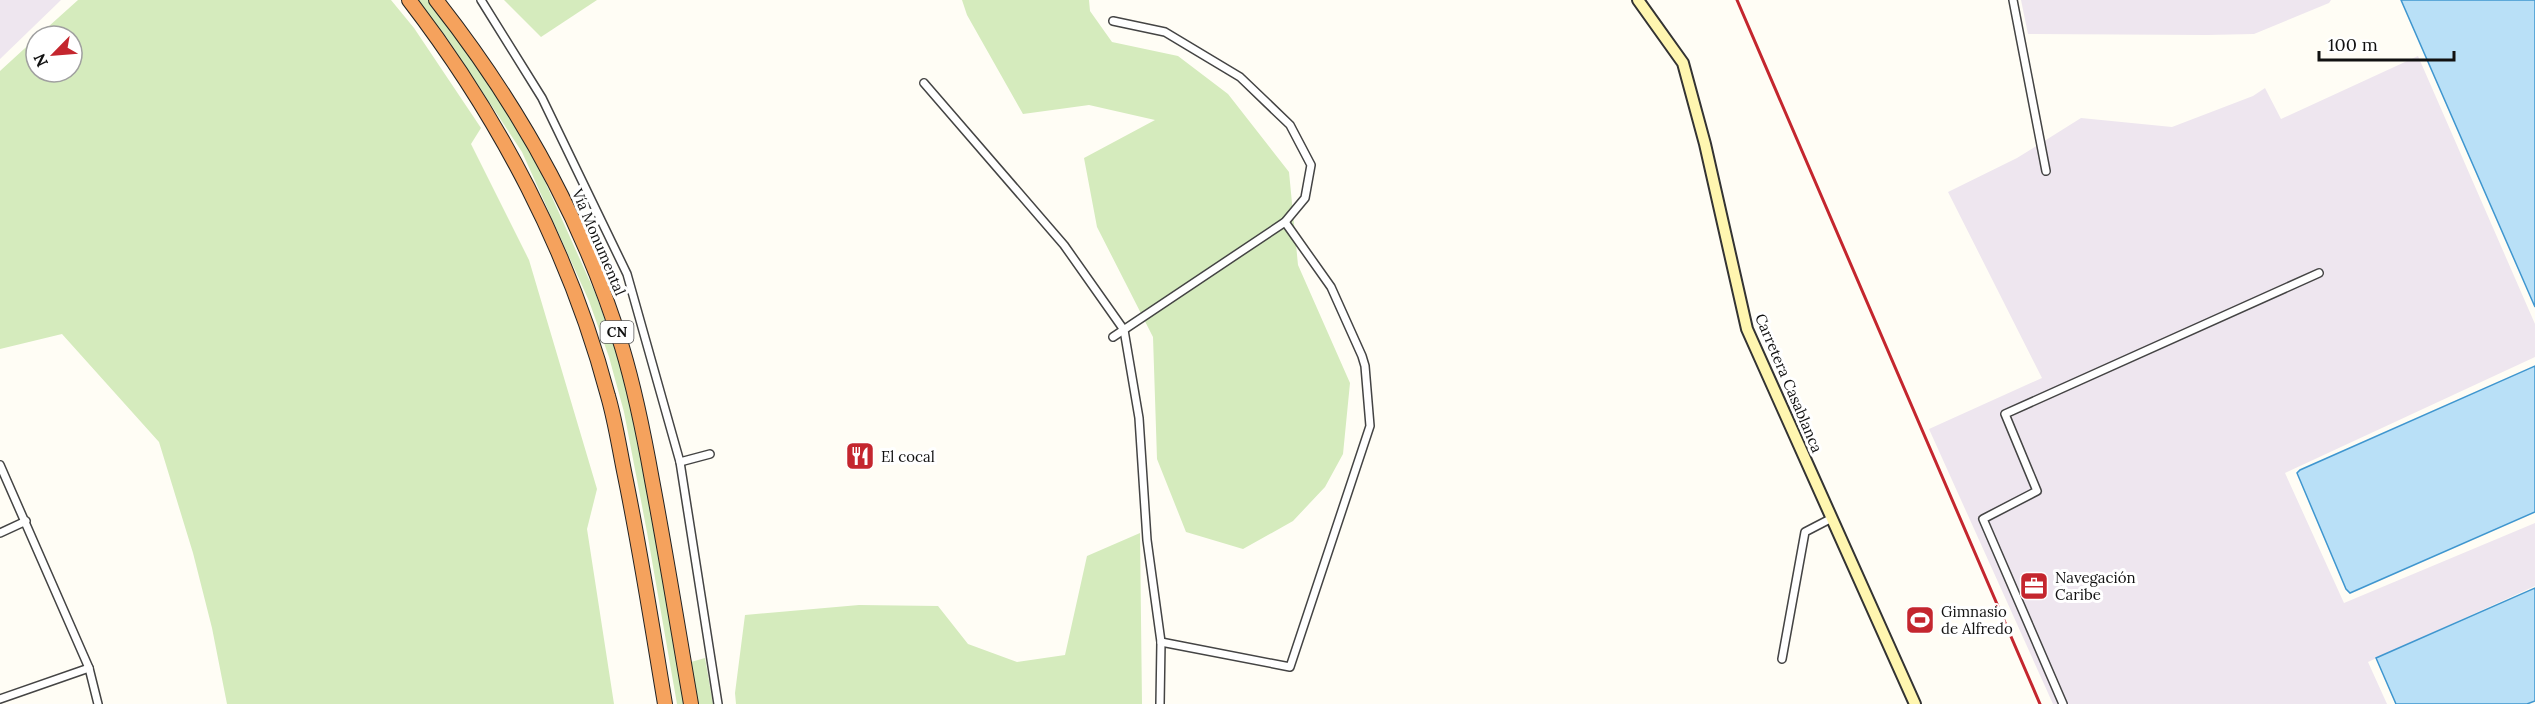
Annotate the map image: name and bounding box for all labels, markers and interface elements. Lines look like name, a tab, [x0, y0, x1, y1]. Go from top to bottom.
north arrow	[24, 24, 84, 84]
scale bar	[2319, 24, 2454, 62]
text: 100 m	[2328, 33, 2378, 56]
text: N	[29, 51, 52, 70]
street label: Vía Monumental	[568, 185, 630, 298]
street label: Carretera Casablanca	[1751, 311, 1827, 456]
road number: CN	[600, 321, 634, 343]
restaurant icon: El cocal	[844, 440, 876, 472]
place label: El cocal	[881, 447, 935, 466]
place label: Navegación Caribe	[2055, 568, 2136, 604]
office icon: Navegación Caribe	[2018, 570, 2050, 602]
place label: Gimnasio de Alfredo	[1941, 602, 2013, 638]
sports icon: Gimnasio de Alfredo	[1904, 604, 1936, 636]

